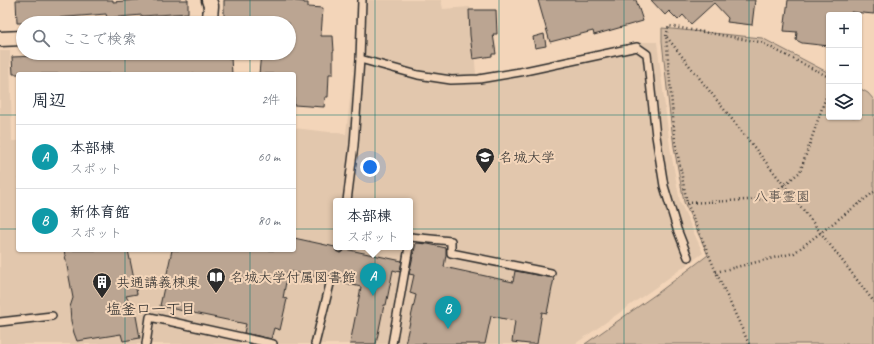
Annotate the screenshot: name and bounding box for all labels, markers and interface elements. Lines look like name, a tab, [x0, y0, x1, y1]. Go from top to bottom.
map controls	[826, 12, 862, 120]
button: +	[826, 12, 862, 48]
search box	[16, 16, 296, 60]
icon: search	[30, 27, 52, 49]
text: ここで検索	[62, 30, 137, 49]
button: −	[826, 48, 862, 84]
button: layers	[826, 84, 862, 120]
text: 周辺	[32, 90, 66, 111]
text: 2件	[261, 92, 280, 108]
text: 本部棟	[70, 139, 115, 158]
school or university icon: 名城大学	[474, 146, 496, 174]
text: A	[42, 149, 48, 165]
text: 60 m	[258, 149, 280, 165]
place label: 名城大学	[499, 149, 555, 166]
your location	[360, 157, 380, 177]
text: スポット	[70, 161, 122, 177]
park label: 八事霊園	[754, 188, 810, 205]
popup	[333, 198, 413, 250]
text: 新体育館	[70, 203, 130, 222]
text: 本部棟	[347, 207, 392, 226]
text: B	[42, 213, 48, 229]
text: 80 m	[258, 213, 280, 229]
text: スポット	[70, 225, 122, 241]
text: スポット	[347, 229, 399, 245]
pin: A	[360, 263, 386, 296]
library icon: 名城大学付属図書館	[205, 266, 227, 294]
place label: 名城大学付属図書館	[230, 269, 356, 286]
building icon: 共通講義棟東	[91, 271, 113, 299]
place label: 共通講義棟東	[116, 274, 200, 291]
pin: B	[435, 296, 461, 329]
district label: 塩釜口一丁目	[106, 300, 196, 319]

